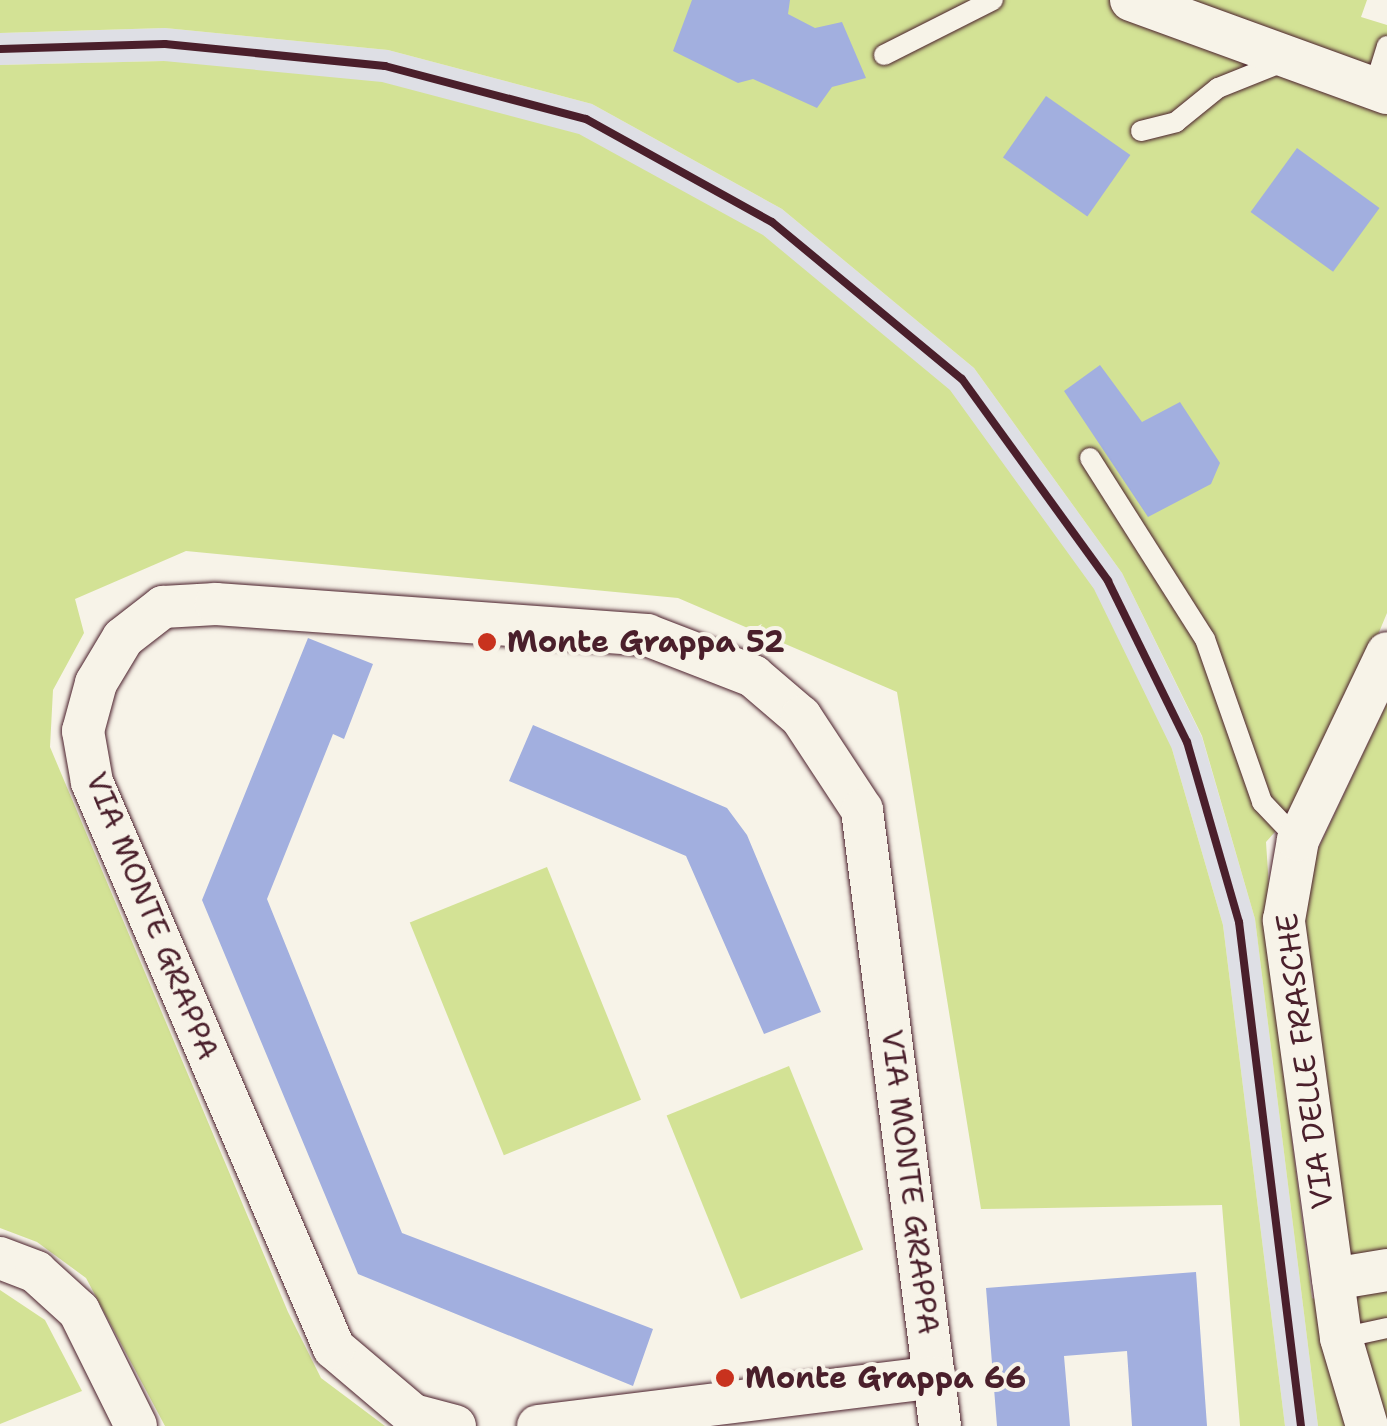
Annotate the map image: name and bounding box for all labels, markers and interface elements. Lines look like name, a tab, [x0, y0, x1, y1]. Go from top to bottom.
place label: Monte Grappa 52	[507, 624, 785, 660]
marker: Monte Grappa 52	[476, 631, 498, 653]
street label: VIA MONTE GRAPPA	[78, 767, 226, 1065]
street label: VIA DELLE FRASCHE	[1269, 911, 1341, 1211]
street label: VIA MONTE GRAPPA	[873, 1027, 947, 1337]
place label: Monte Grappa 66	[745, 1360, 1026, 1396]
marker: Monte Grappa 66	[714, 1367, 736, 1389]

